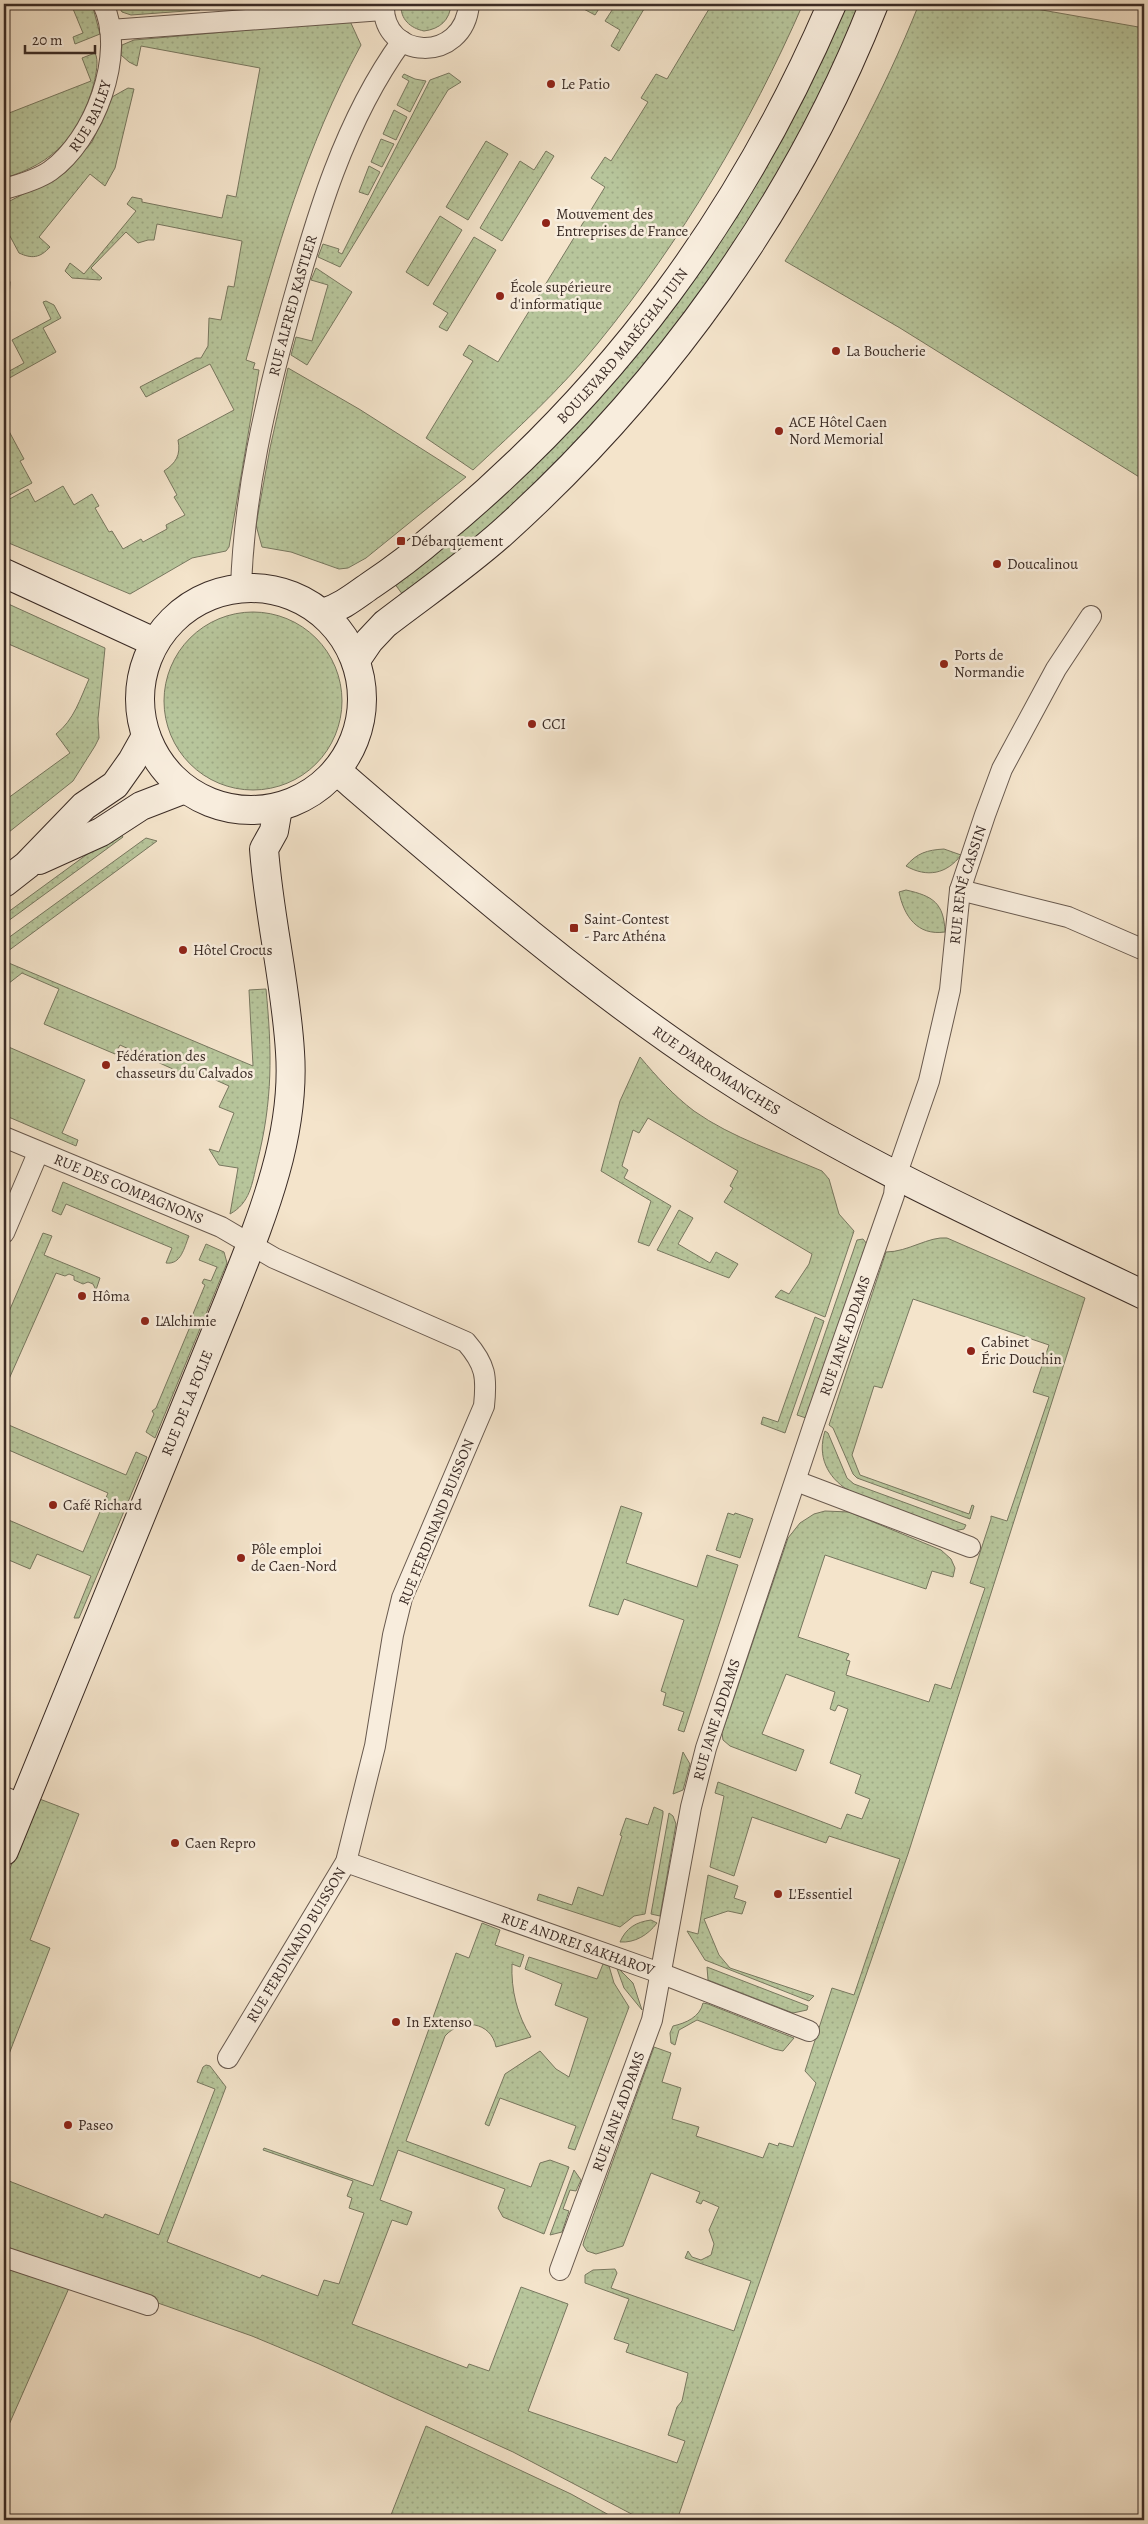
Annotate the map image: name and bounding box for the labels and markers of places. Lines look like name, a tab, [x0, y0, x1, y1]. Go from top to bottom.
place label: Le Patio	[561, 74, 610, 94]
marker: Le Patio	[545, 78, 557, 90]
place label: Mouvement des Entreprises de France	[556, 204, 689, 241]
marker: Mouvement des Entreprises de France	[540, 217, 552, 229]
place label: École supérieure d'informatique	[510, 277, 612, 314]
marker: École supérieure d'informatique	[494, 290, 506, 302]
place label: La Boucherie	[846, 341, 926, 361]
marker: La Boucherie	[830, 345, 842, 357]
place label: ACE Hôtel Caen Nord Memorial	[788, 412, 887, 449]
marker: ACE Hôtel Caen Nord Memorial	[773, 425, 785, 437]
place label: Débarquement	[411, 531, 503, 551]
marker: Débarquement	[395, 535, 407, 547]
place label: Doucalinou	[1007, 554, 1079, 574]
marker: Doucalinou	[991, 558, 1003, 570]
place label: Ports de Normandie	[954, 645, 1025, 682]
marker: Ports de Normandie	[938, 658, 950, 670]
place label: CCI	[542, 714, 566, 734]
marker: CCI	[526, 718, 538, 730]
place label: Saint-Contest - Parc Athéna	[584, 909, 669, 946]
marker: Saint-Contest - Parc Athéna	[568, 922, 580, 934]
place label: Hôtel Crocus	[193, 940, 272, 960]
marker: Hôtel Crocus	[177, 944, 189, 956]
place label: Fédération des chasseurs du Calvados	[116, 1046, 253, 1083]
marker: Fédération des chasseurs du Calvados	[100, 1059, 112, 1071]
place label: Hôma	[92, 1286, 130, 1306]
marker: Hôma	[76, 1290, 88, 1302]
place label: L'Alchimie	[155, 1311, 217, 1331]
marker: L'Alchimie	[139, 1315, 151, 1327]
place label: Cabinet Éric Douchin	[981, 1332, 1062, 1369]
marker: Cabinet Éric Douchin	[965, 1345, 977, 1357]
place label: Café Richard	[63, 1495, 143, 1515]
marker: Café Richard	[47, 1499, 59, 1511]
place label: Pôle emploi de Caen-Nord	[251, 1539, 338, 1576]
marker: Pôle emploi de Caen-Nord	[235, 1552, 247, 1564]
place label: Caen Repro	[185, 1833, 256, 1853]
marker: Caen Repro	[169, 1837, 181, 1849]
place label: L'Essentiel	[788, 1884, 853, 1904]
marker: L'Essentiel	[772, 1888, 784, 1900]
place label: In Extenso	[406, 2012, 472, 2032]
marker: In Extenso	[390, 2016, 402, 2028]
place label: Paseo	[78, 2115, 113, 2135]
marker: Paseo	[62, 2119, 74, 2131]

